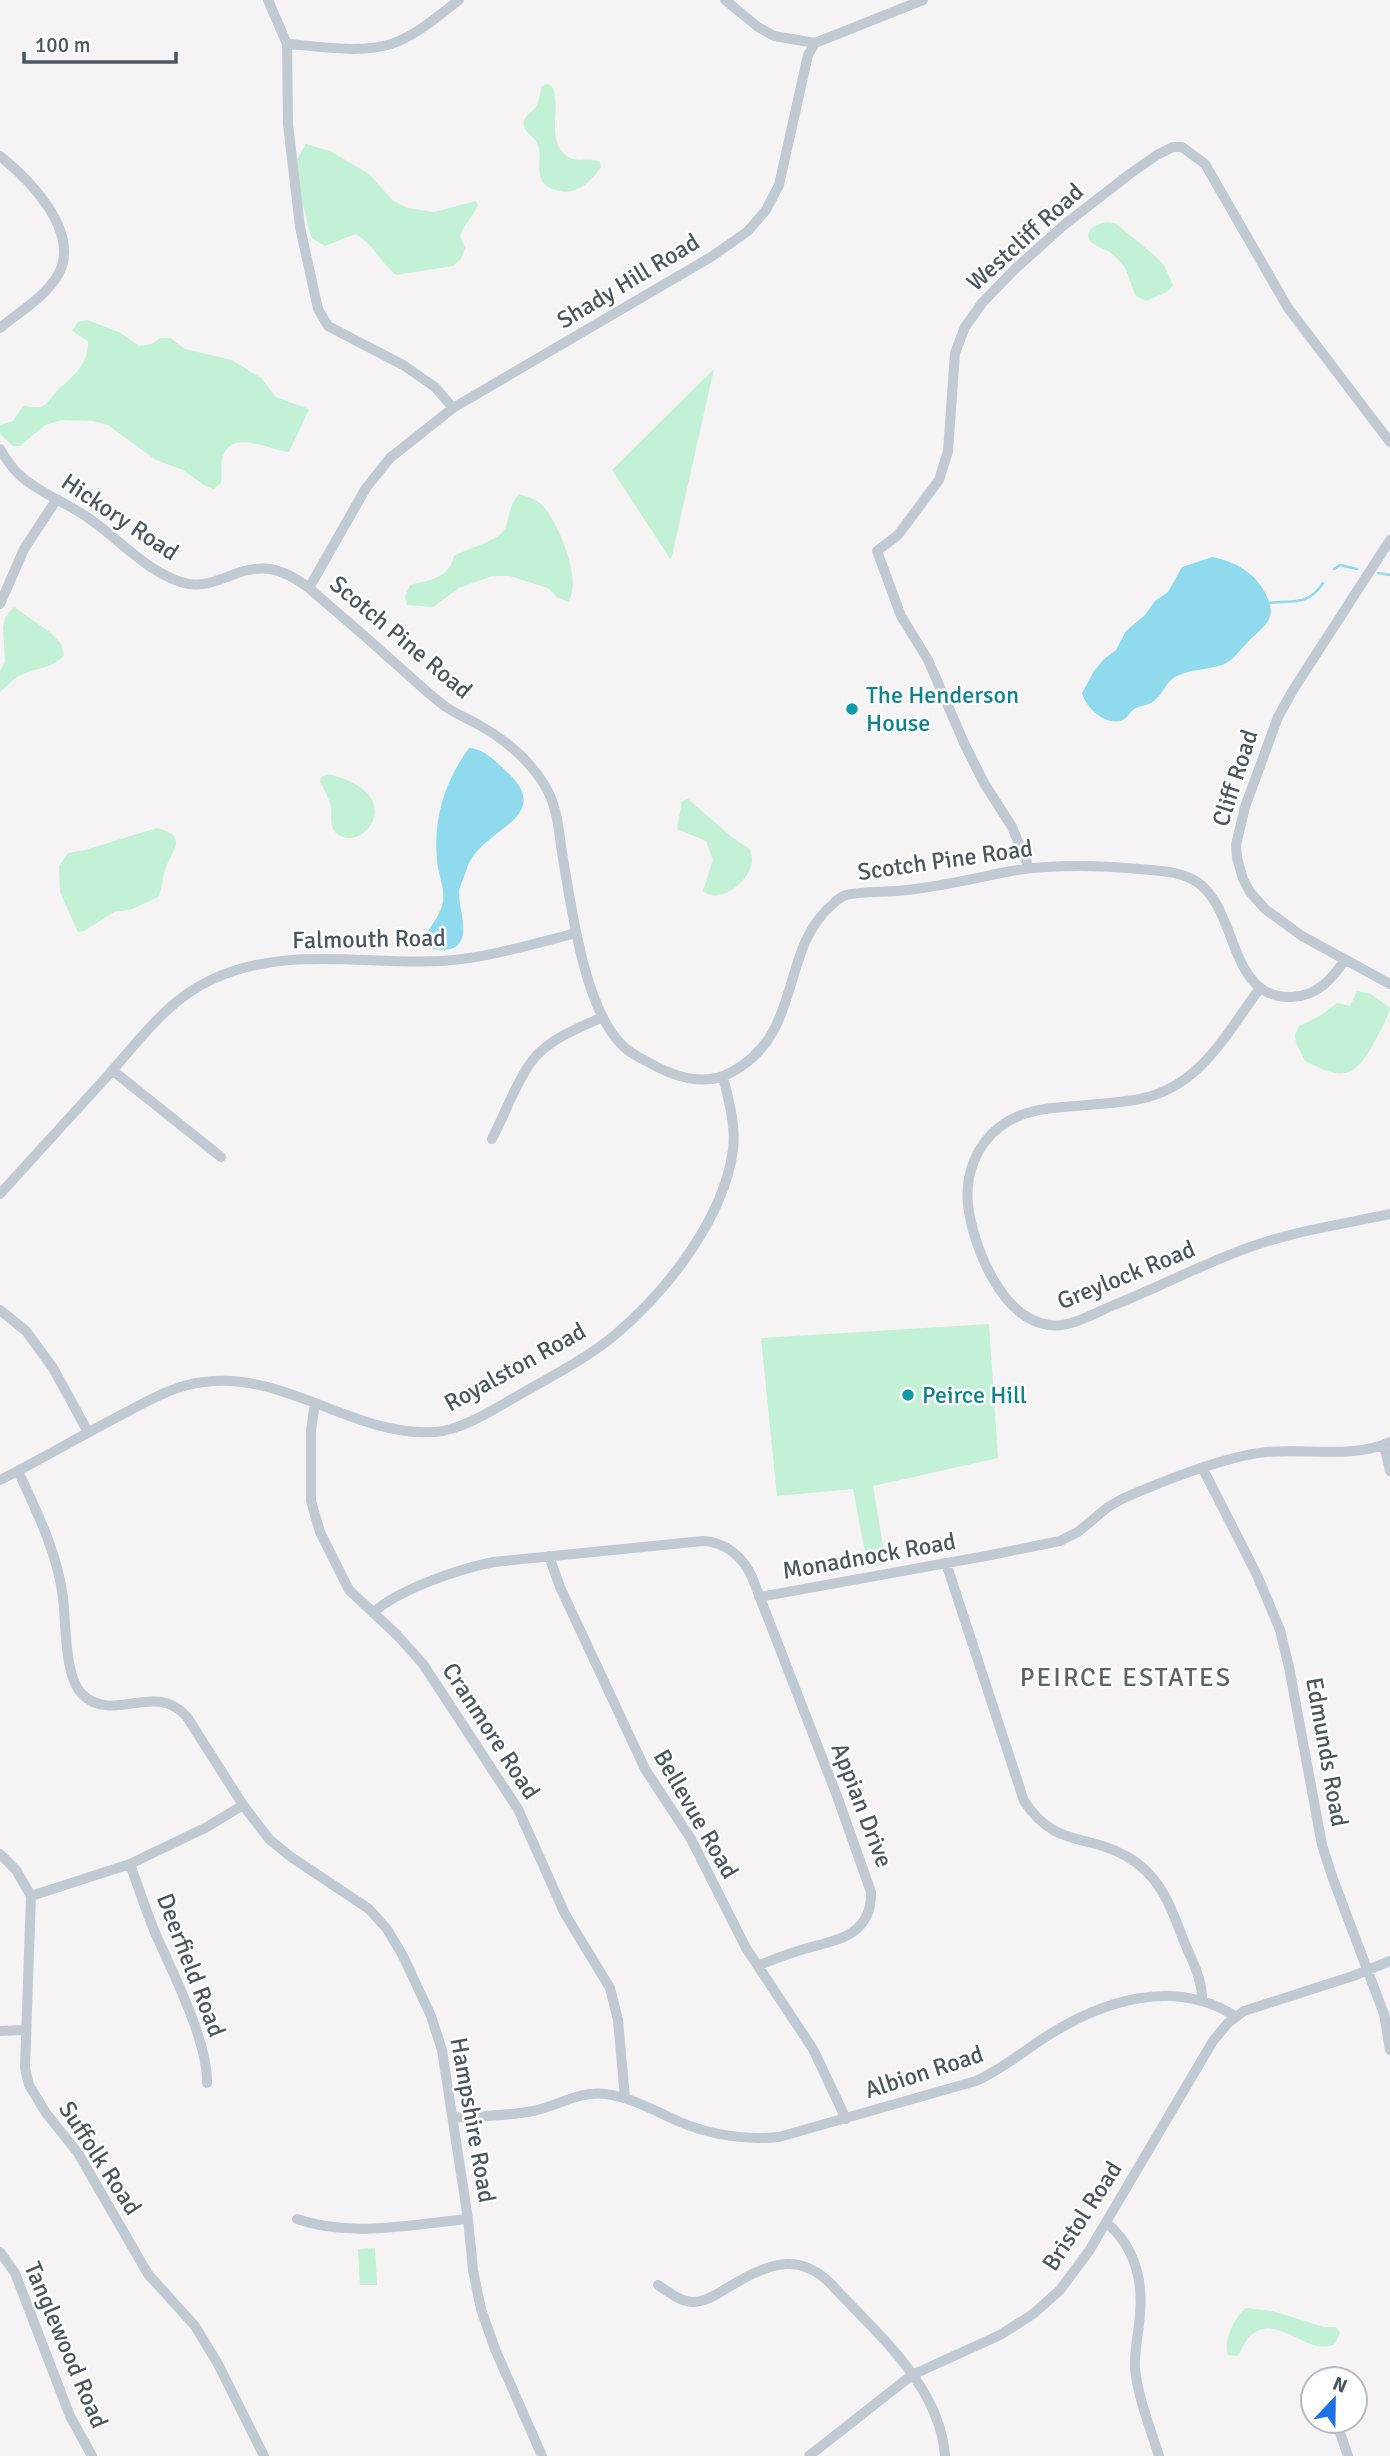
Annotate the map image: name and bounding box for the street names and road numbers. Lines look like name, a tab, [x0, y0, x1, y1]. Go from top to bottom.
street label: Westcliff Road	[960, 177, 1090, 297]
street label: Shady Hill Road	[551, 227, 705, 335]
street label: Hickory Road	[55, 467, 185, 567]
street label: Scotch Pine Road	[324, 569, 478, 705]
street label: Cliff Road	[1205, 726, 1265, 830]
street label: Scotch Pine Road	[856, 833, 1034, 887]
street label: Falmouth Road	[292, 923, 446, 955]
street label: Greylock Road	[1053, 1234, 1199, 1316]
street label: Royalston Road	[439, 1316, 591, 1418]
street label: Monadnock Road	[780, 1526, 958, 1586]
street label: Cranmore Road	[436, 1657, 546, 1805]
street label: Edmunds Road	[1299, 1675, 1355, 1829]
street label: Appian Drive	[825, 1739, 899, 1871]
street label: Bellevue Road	[647, 1744, 745, 1884]
street label: Deerfield Road	[150, 1889, 232, 2041]
street label: Hampshire Road	[444, 2035, 502, 2205]
street label: Albion Road	[861, 2039, 987, 2105]
street label: Suffolk Road	[52, 2095, 148, 2221]
street label: Bristol Road	[1035, 2156, 1129, 2276]
street label: Tanglewood Road	[17, 2257, 115, 2433]

